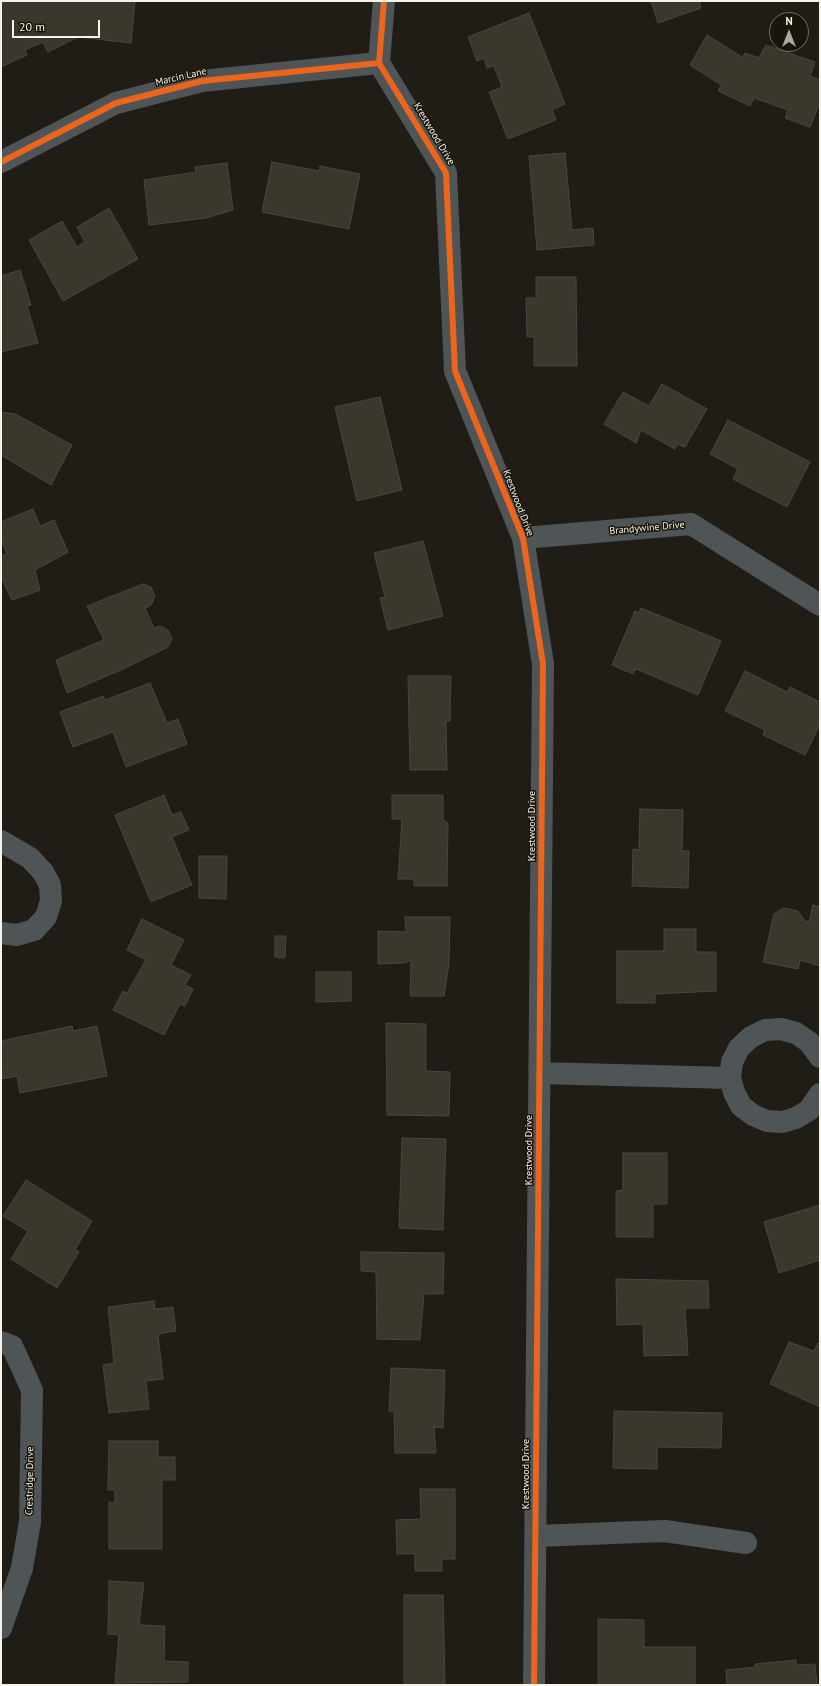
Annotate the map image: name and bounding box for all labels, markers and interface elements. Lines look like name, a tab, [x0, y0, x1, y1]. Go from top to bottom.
scale bar	[14, 12, 102, 38]
north arrow	[769, 12, 809, 52]
text: N	[785, 14, 793, 28]
text: 20 m	[19, 19, 45, 34]
street label: Marcin Lane	[154, 65, 208, 89]
street label: Krestwood Drive	[411, 101, 457, 167]
street label: Krestwood Drive	[500, 468, 536, 538]
street label: Brandywine Drive	[609, 519, 685, 537]
street label: Krestwood Drive	[526, 791, 538, 861]
street label: Krestwood Drive	[523, 1115, 535, 1185]
street label: Krestwood Drive	[520, 1439, 532, 1509]
street label: Crestridge Drive	[23, 1447, 37, 1515]

